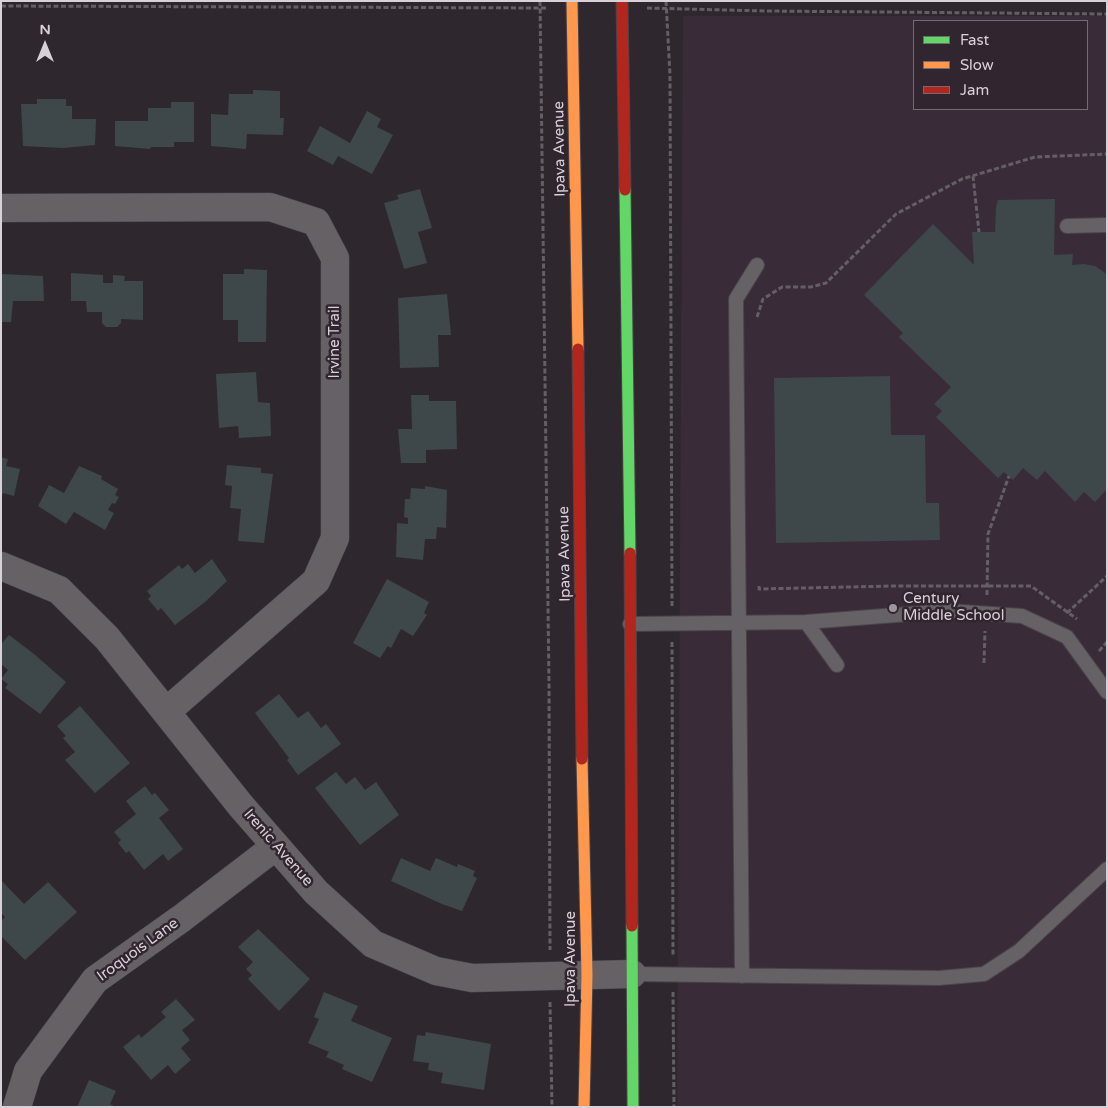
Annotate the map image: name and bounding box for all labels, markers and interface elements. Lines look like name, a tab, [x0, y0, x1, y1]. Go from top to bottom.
north arrow	[20, 20, 70, 70]
legend	[913, 20, 1088, 110]
text: N	[39, 21, 51, 38]
text: Fast	[960, 31, 989, 49]
text: Slow	[960, 56, 994, 74]
text: Jam	[960, 81, 989, 99]
street label: Ipava Avenue	[550, 101, 570, 197]
street label: Irvine Trail	[326, 306, 344, 378]
street label: Ipava Avenue	[555, 506, 575, 602]
place label: Century Middle School	[903, 590, 1004, 625]
marker: Century Middle School	[887, 602, 899, 614]
street label: Irenic Avenue	[240, 806, 316, 890]
street label: Ipava Avenue	[562, 911, 580, 1007]
street label: Iroquois Lane	[94, 915, 182, 985]

